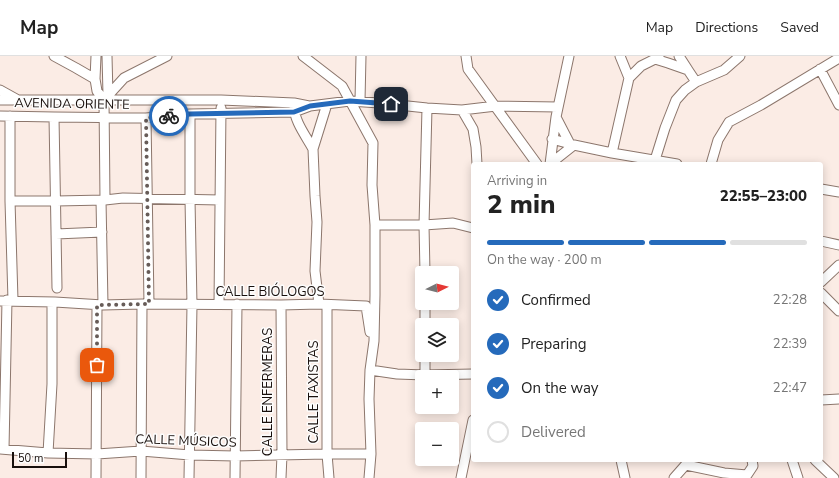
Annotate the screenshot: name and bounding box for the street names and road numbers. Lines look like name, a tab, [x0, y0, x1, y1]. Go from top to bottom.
street label: AVENIDA ORIENTE	[14, 94, 130, 114]
street label: CALLE BIÓLOGOS	[215, 282, 325, 301]
street label: CALLE ENFERMERAS	[259, 328, 277, 456]
street label: CALLE TAXISTAS	[305, 341, 323, 443]
street label: CALLE MÚSICOS	[135, 429, 237, 452]

